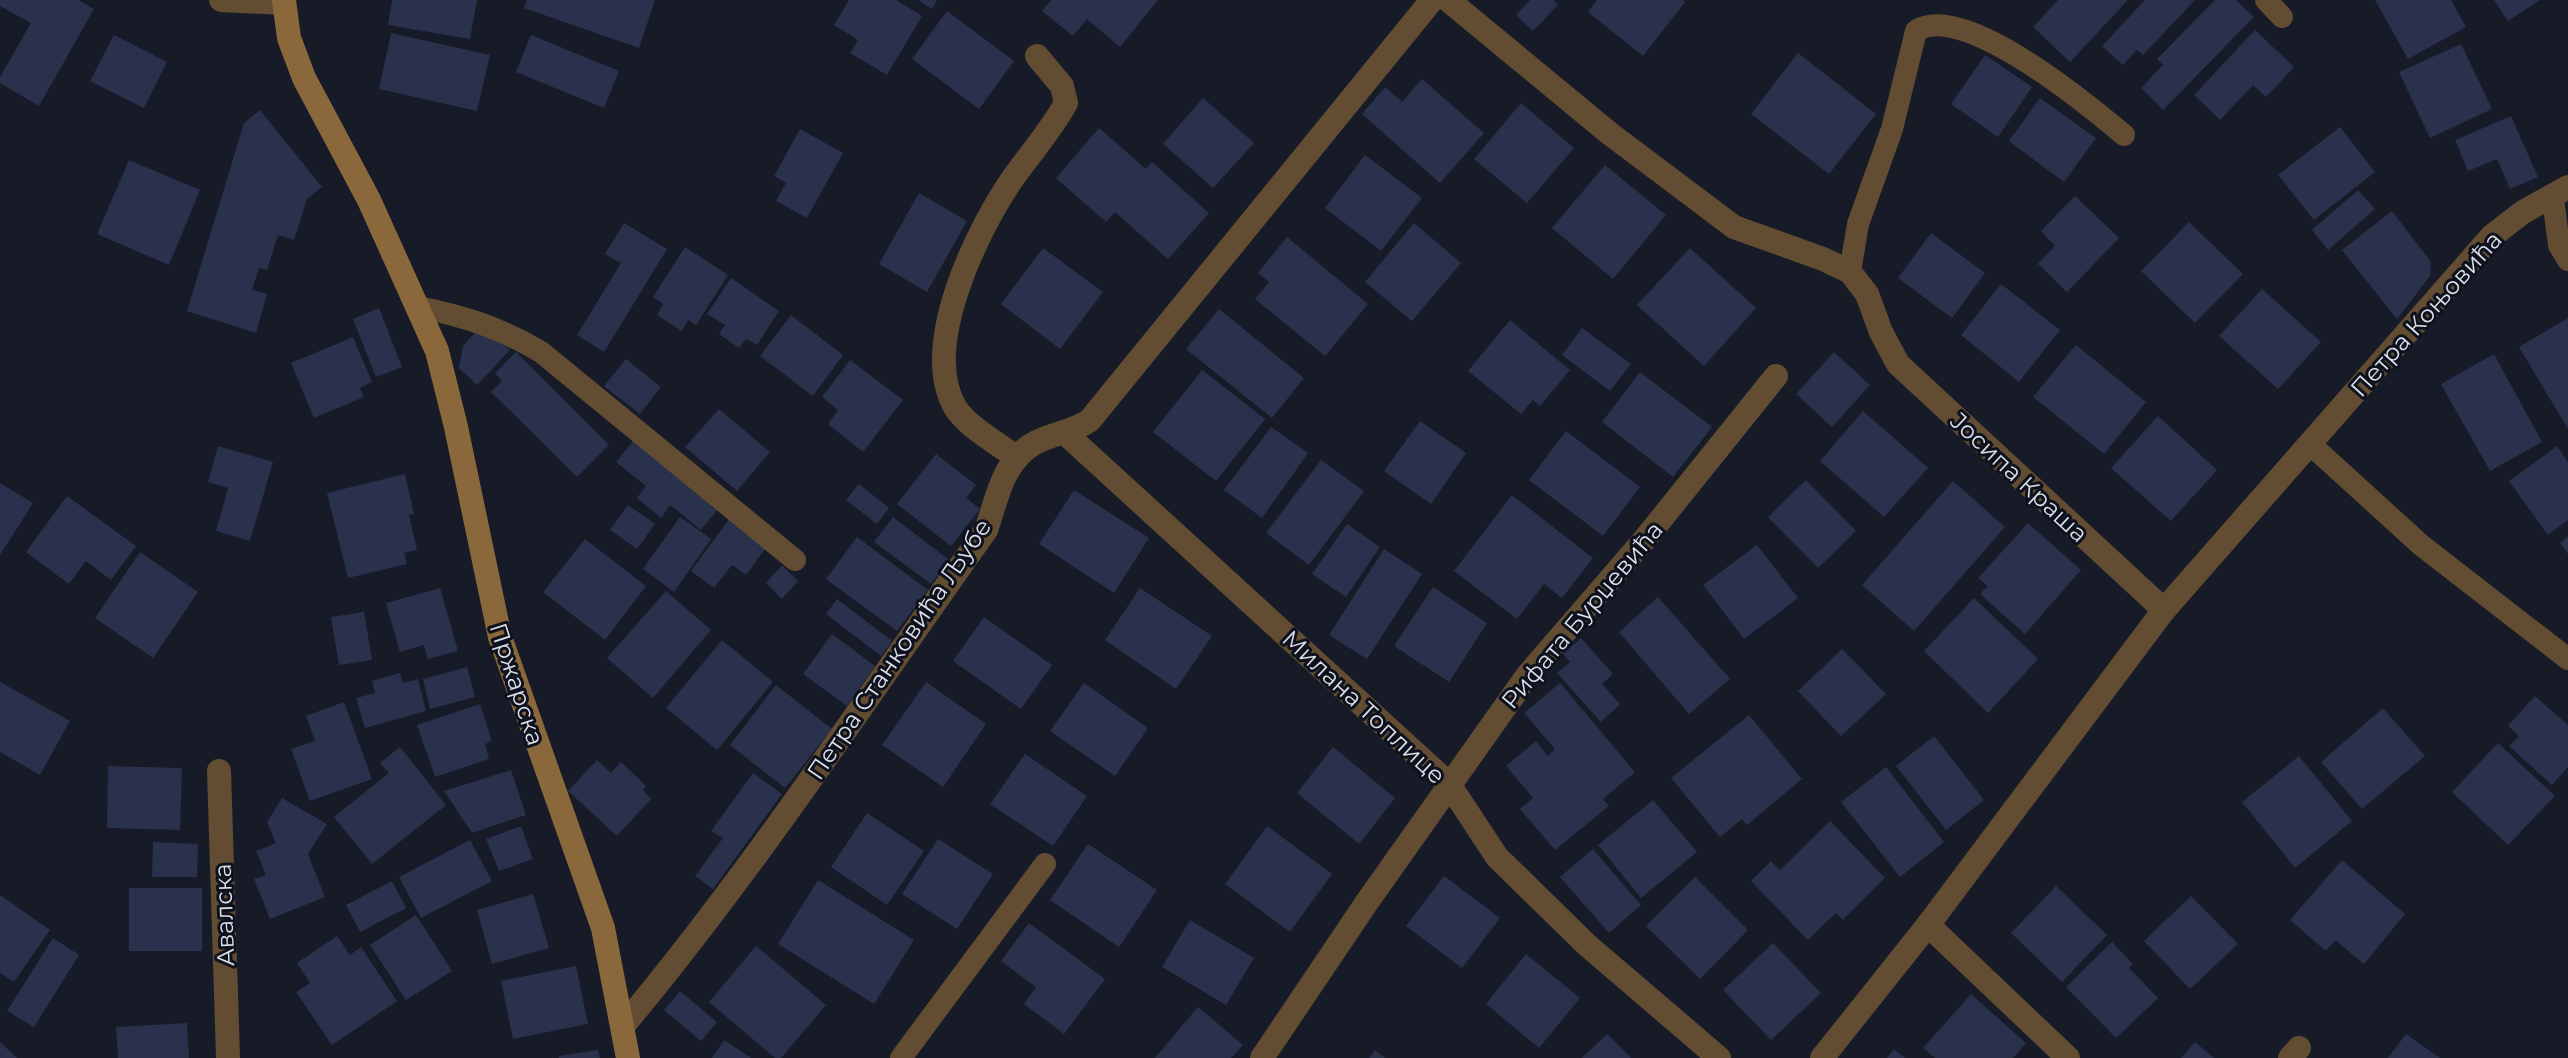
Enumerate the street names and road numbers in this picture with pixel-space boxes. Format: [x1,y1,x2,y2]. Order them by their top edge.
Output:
street label: Петра Коњовића [2344,225,2508,403]
street label: Јосипа Краша [1944,406,2094,548]
street label: Петра Станковића Љубе [801,513,997,785]
street label: Рифата Бурџевића [1495,515,1669,715]
street label: Пржарска [484,619,550,749]
street label: Милана Топлице [1276,624,1452,790]
street label: Авалска [208,863,240,967]

